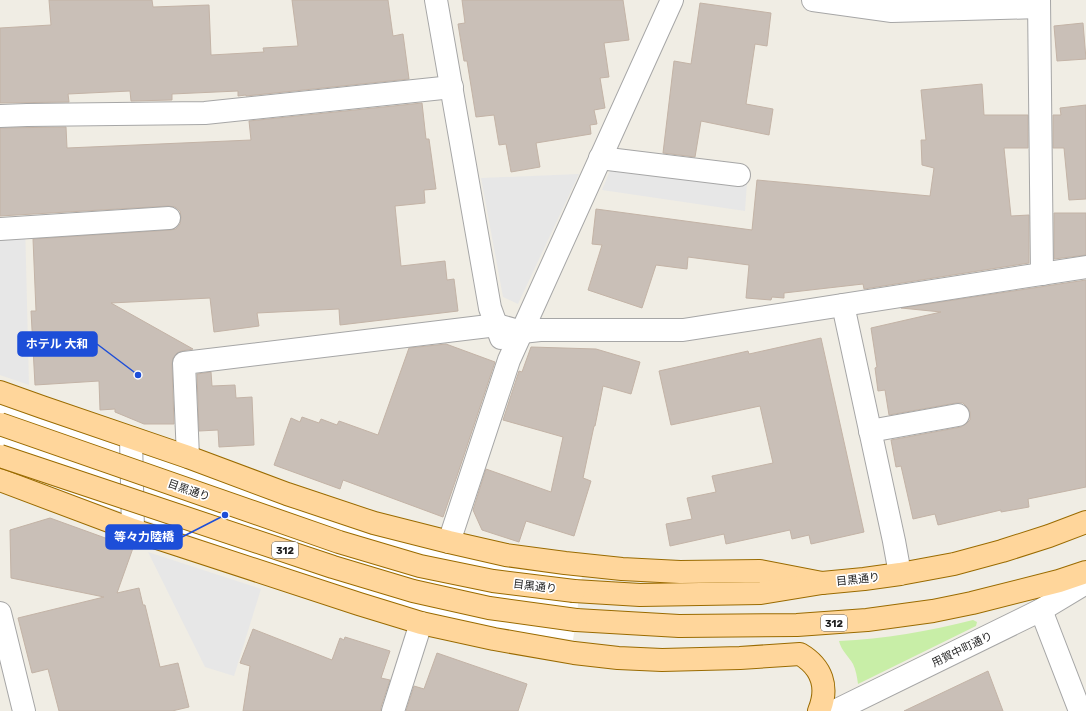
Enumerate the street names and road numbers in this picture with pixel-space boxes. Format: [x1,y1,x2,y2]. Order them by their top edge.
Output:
street label: 目黒通り [166,477,212,504]
road number: 312 [272,542,298,558]
street label: 目黒通り [835,571,881,588]
street label: 目黒通り [512,577,558,596]
road number: 312 [821,615,847,631]
street label: 用賀中町通り [930,629,995,670]

